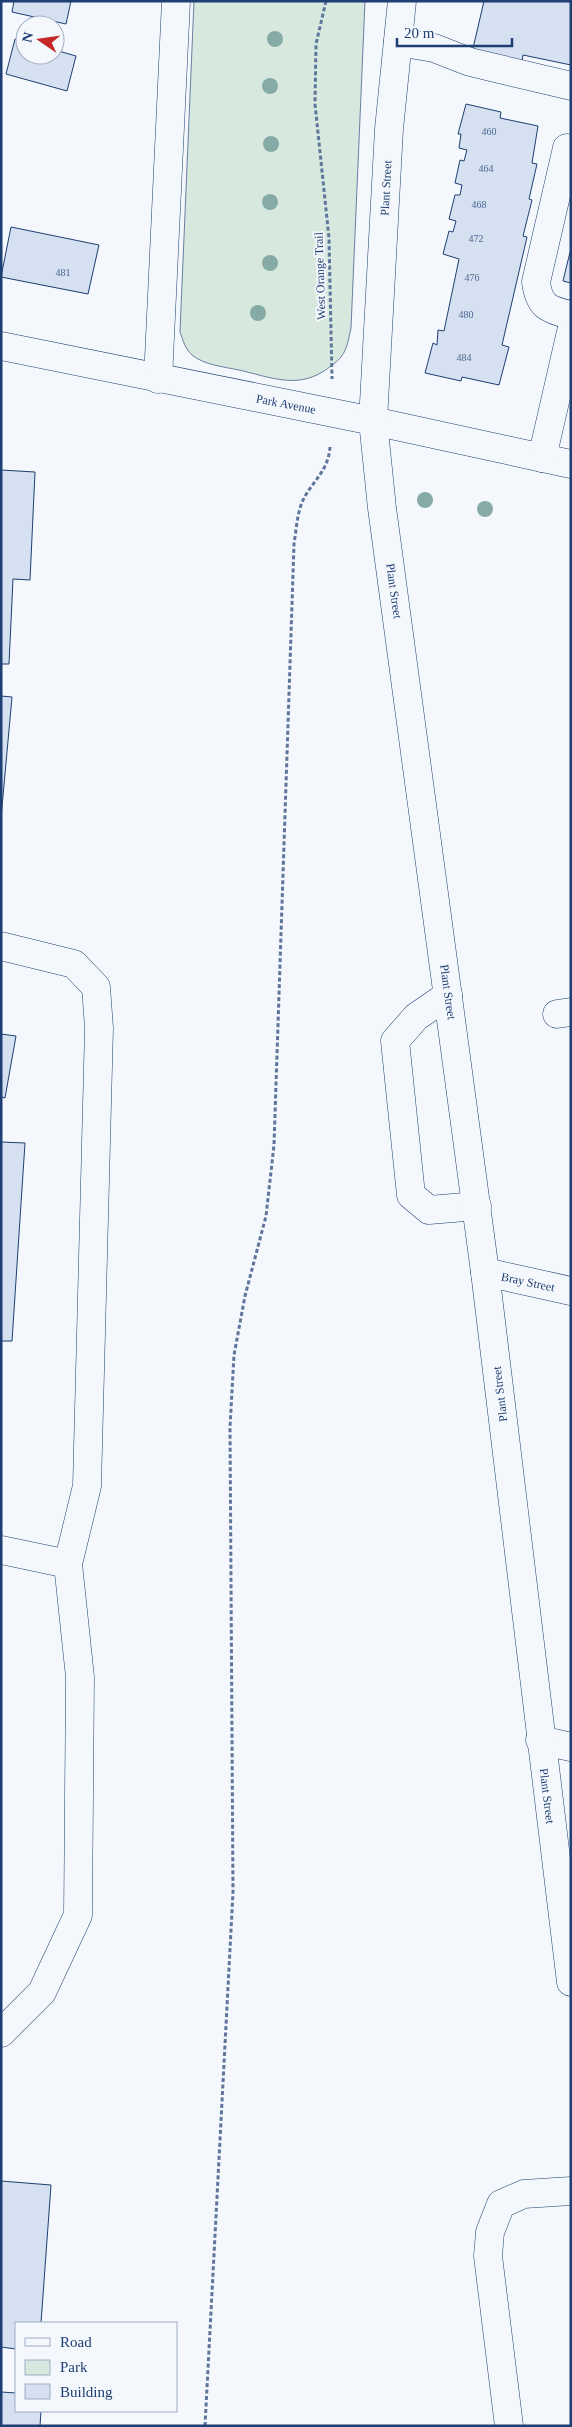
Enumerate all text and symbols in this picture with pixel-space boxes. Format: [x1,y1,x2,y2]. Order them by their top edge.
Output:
north arrow [15,15,65,65]
scale bar [397,15,512,47]
text: 20 m [404,25,435,41]
text: N [19,31,36,44]
house number: 460 [482,126,497,137]
street label: Plant Street [378,159,394,216]
house number: 464 [479,163,494,174]
house number: 468 [472,199,487,210]
street label: West Orange Trail [311,231,329,320]
house number: 472 [469,233,484,244]
house number: 481 [56,267,71,278]
house number: 476 [465,272,480,283]
house number: 480 [459,309,474,320]
house number: 484 [457,352,472,363]
street label: Park Avenue [255,391,317,417]
street label: Plant Street [383,562,405,620]
street label: Plant Street [437,963,459,1021]
street label: Bray Street [500,1270,557,1295]
street label: Plant Street [490,1365,510,1422]
street label: Plant Street [537,1768,557,1825]
legend [15,2322,178,2412]
text: Road [60,2334,92,2350]
text: Park [60,2359,88,2375]
text: Building [60,2384,113,2400]

